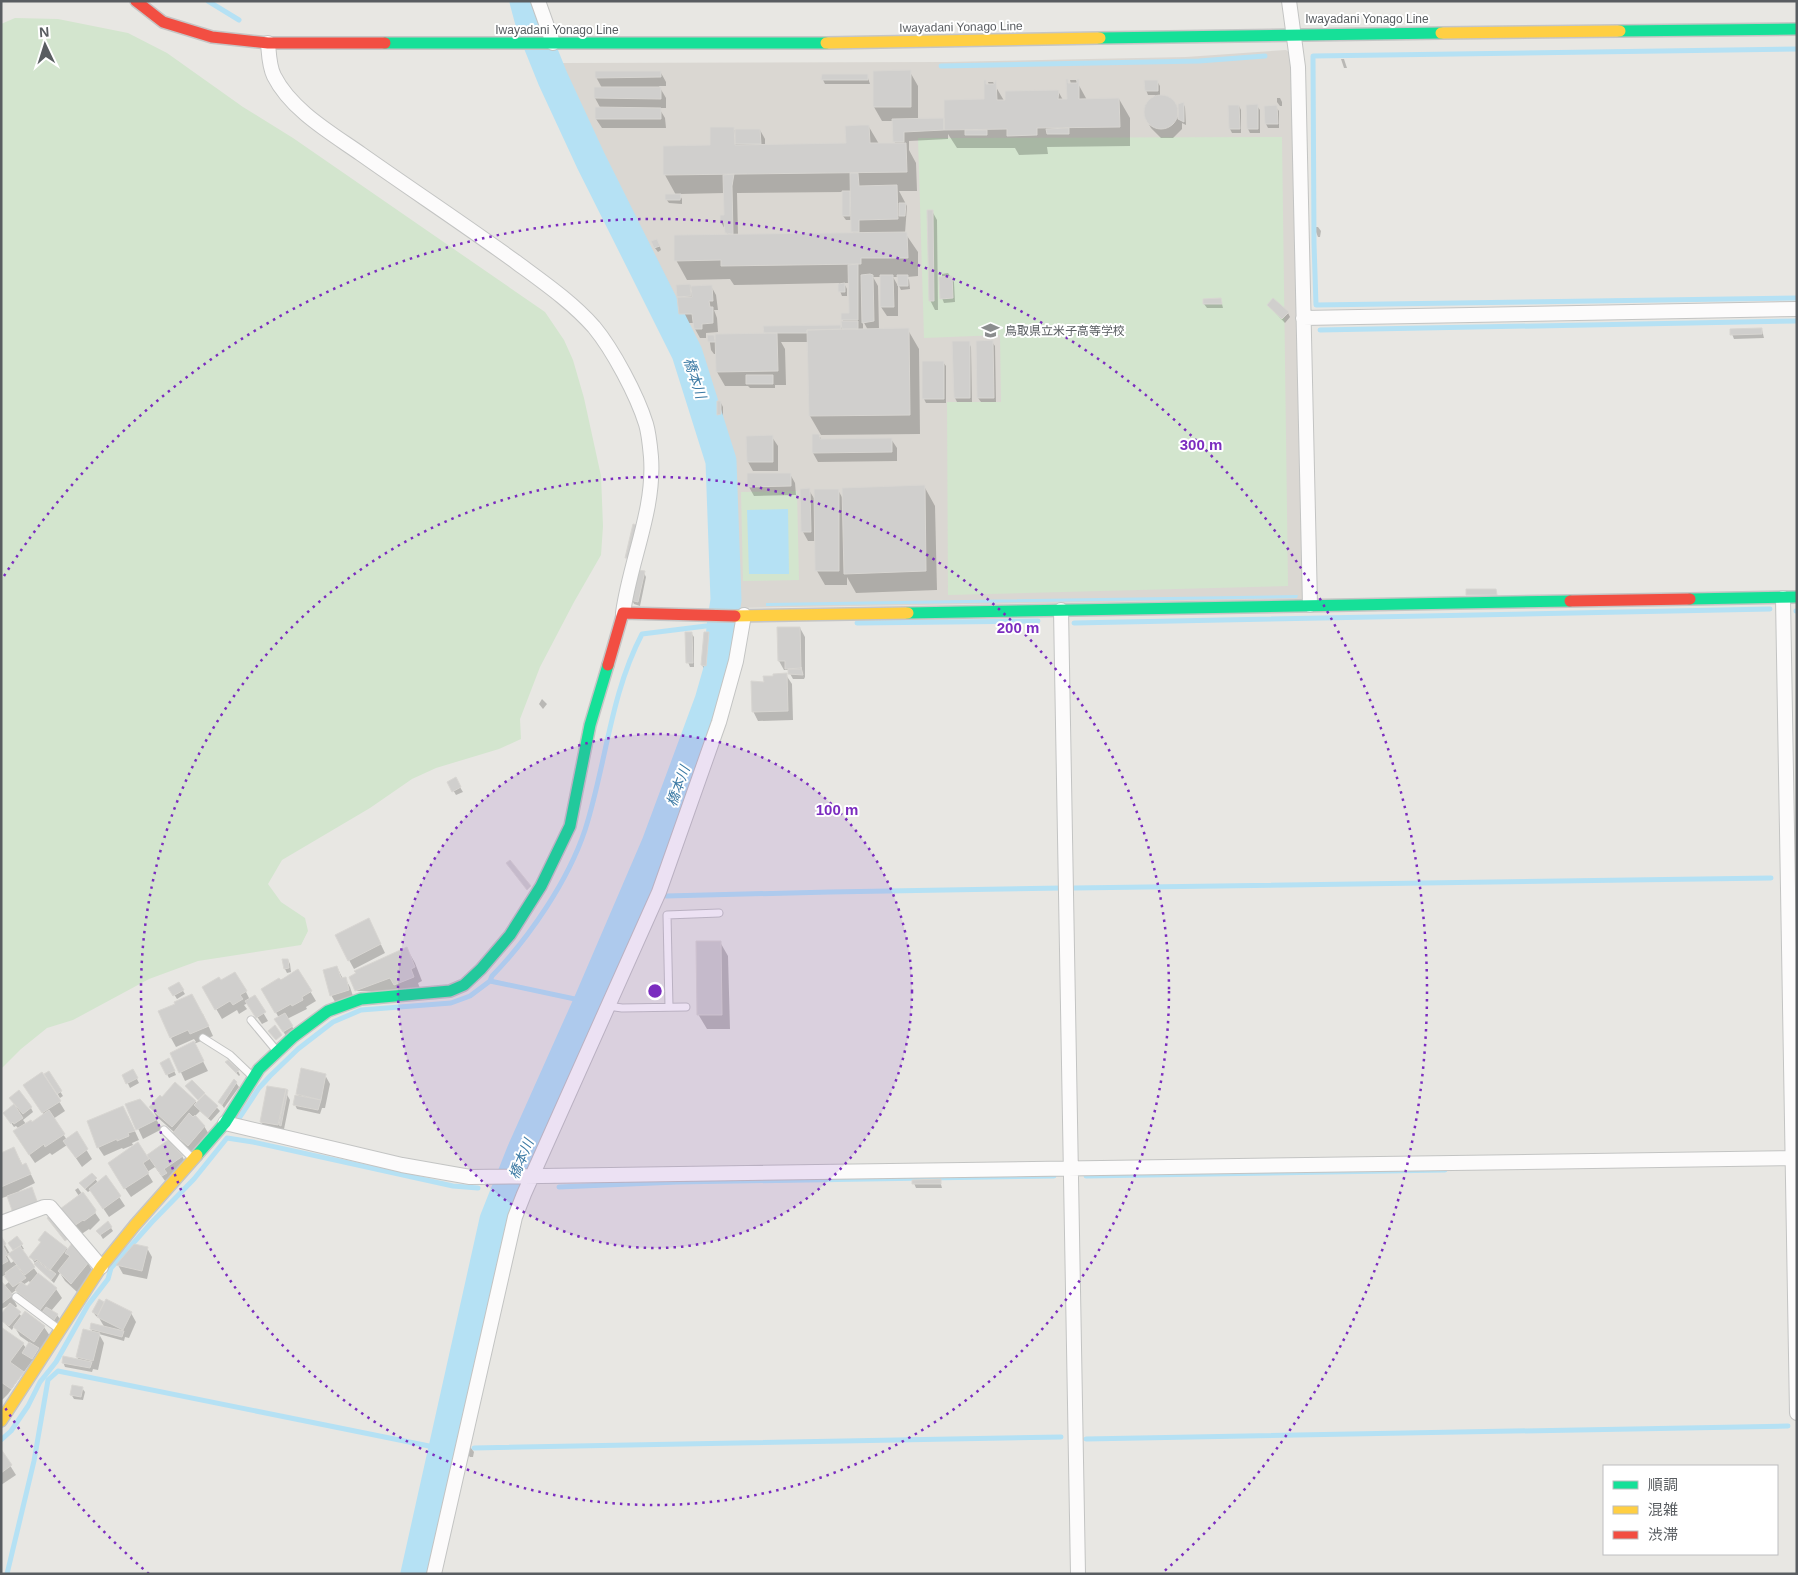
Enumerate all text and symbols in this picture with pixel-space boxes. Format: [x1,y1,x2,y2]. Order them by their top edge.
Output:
street label: Iwayadani Yonago Line [1305,12,1429,26]
street label: Iwayadani Yonago Line [899,19,1023,35]
north arrow [20,20,70,70]
street label: Iwayadani Yonago Line [495,23,619,37]
text: N [38,24,50,40]
school or university icon: 鳥取県立米子高等学校 [981,321,1001,341]
place label: 鳥取県立米子高等学校 [1005,324,1125,338]
water label: 橋本川 [681,356,710,402]
text: 300 m [1180,436,1222,453]
text: 200 m [997,619,1039,636]
water label: 橋本川 [663,762,693,808]
text: 100 m [816,801,858,818]
centre of rings [646,982,664,1000]
water label: 橋本川 [505,1135,537,1181]
legend [1603,1465,1778,1555]
text: 順調 [1648,1476,1678,1493]
text: 混雑 [1648,1501,1678,1518]
text: 渋滞 [1648,1526,1678,1543]

